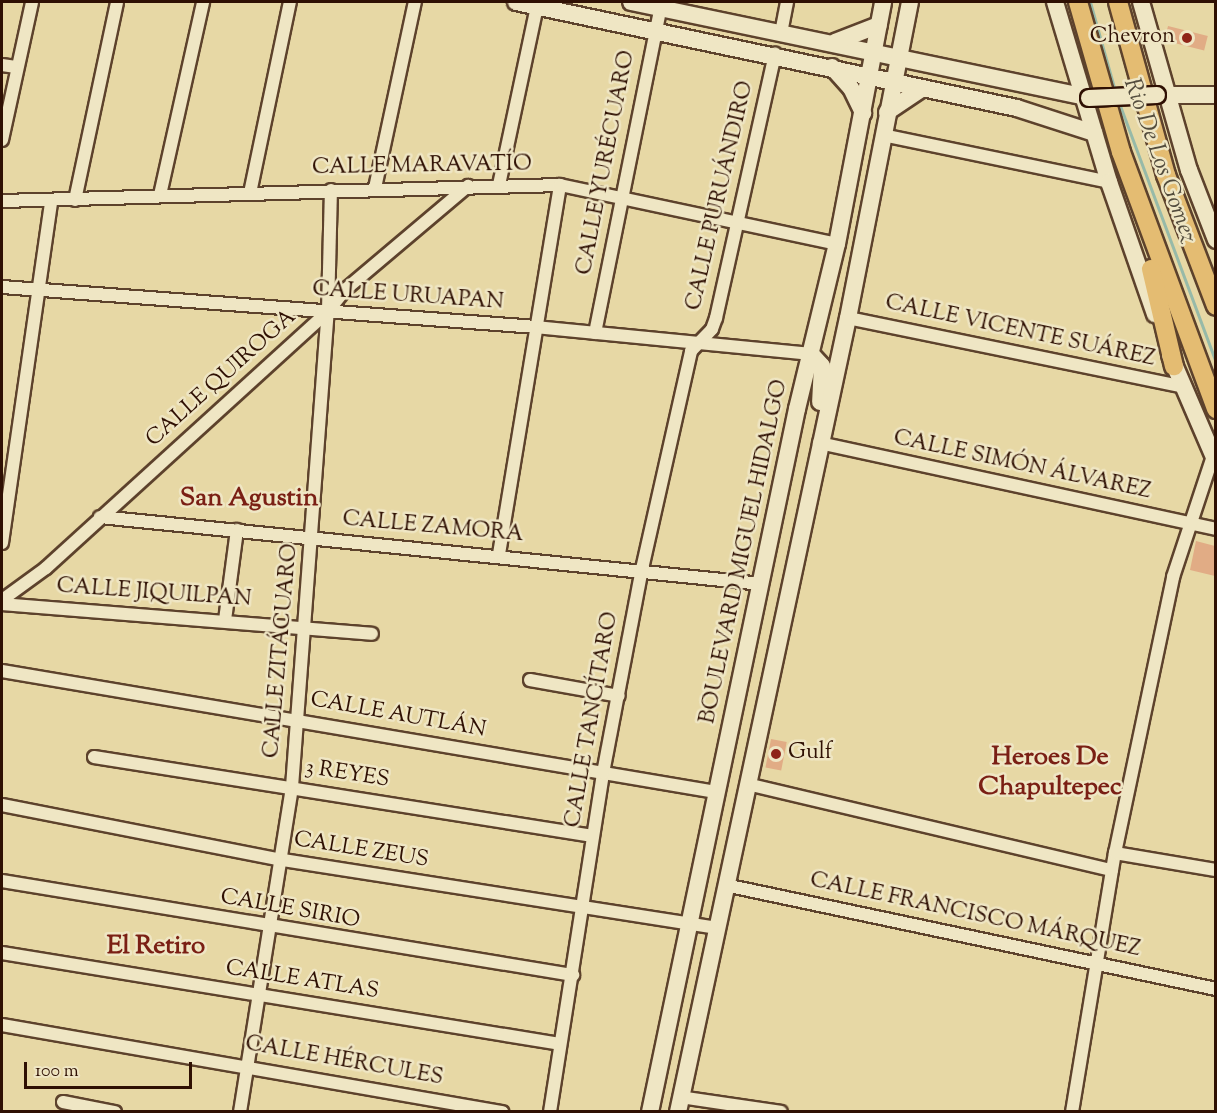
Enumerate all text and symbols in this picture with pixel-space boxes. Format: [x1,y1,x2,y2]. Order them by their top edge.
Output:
place label: Chevron [1090,25,1175,51]
marker: Chevron [1180,31,1194,45]
street label: CALLE YURÉCUARO [572,49,642,277]
water label: Rio De Los Gomez [1116,75,1202,247]
street label: CALLE PURUÁNDIRO [682,79,760,313]
street label: CALLE MARAVATÍO [312,152,532,182]
street label: CALLE URUAPAN [311,277,505,317]
street label: CALLE VICENTE SUÁREZ [883,290,1157,374]
street label: CALLE QUIROGA [142,305,302,453]
street label: BOULEVARD MIGUEL HIDALGO [696,378,794,726]
street label: CALLE SIMÓN ÁLVAREZ [891,426,1153,506]
district label: San Agustin [180,483,318,515]
street label: CALLE ZAMORA [341,507,525,549]
street label: CALLE ZITÁCUARO [259,543,305,759]
street label: CALLE JIQUILPAN [56,574,252,614]
street label: CALLE TANCÍTARO [561,610,625,830]
street label: CALLE AUTLÁN [308,688,488,744]
place label: Gulf [788,741,832,767]
district label: Heroes De Chapultepec [978,742,1122,804]
marker: Gulf [769,747,783,761]
street label: 3 REYES [303,755,391,795]
street label: CALLE ZEUS [292,827,430,875]
street label: CALLE FRANCISCO MÁRQUEZ [807,868,1143,964]
street label: CALLE SIRIO [218,885,362,935]
district label: El Retiro [107,931,205,963]
street label: CALLE ATLAS [224,956,380,1006]
street label: CALLE HÉRCULES [243,1032,445,1092]
scale bar [27,1050,195,1088]
text: 100 m [35,1059,79,1085]

